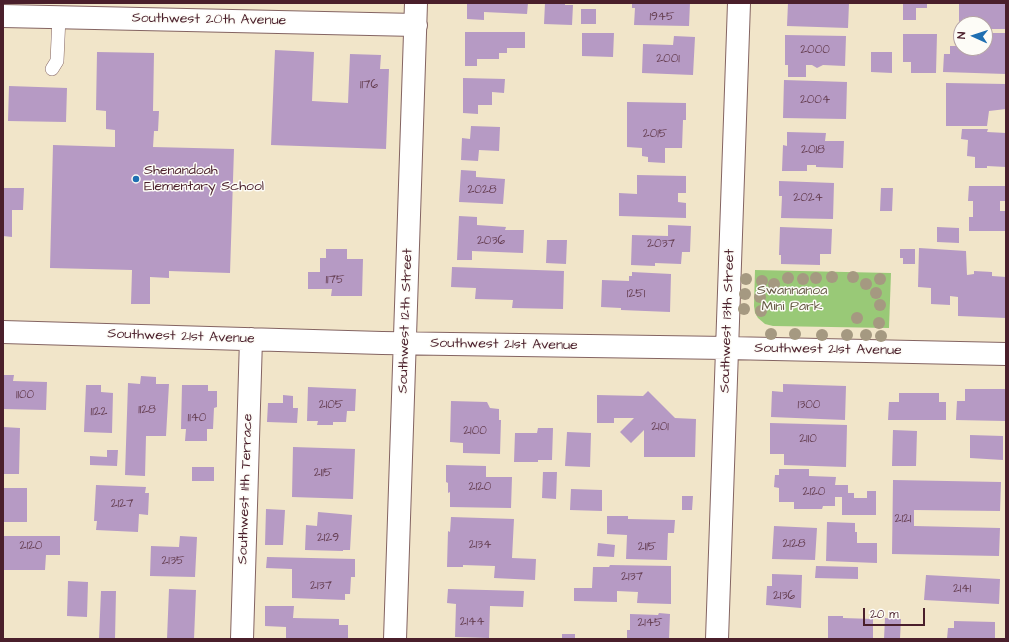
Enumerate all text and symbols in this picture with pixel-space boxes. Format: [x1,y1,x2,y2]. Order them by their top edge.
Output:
street label: Southwest 20th Avenue [132,10,286,30]
house number: 1945 [649,10,675,24]
north arrow [953,16,993,56]
text: N [954,32,969,39]
house number: 2000 [800,43,830,57]
house number: 2001 [656,52,680,66]
house number: 1176 [360,78,378,92]
house number: 2004 [800,93,830,107]
house number: 2015 [643,127,667,141]
house number: 2018 [801,143,825,157]
place label: Shenandoah Elementary School [144,163,264,196]
marker: Shenandoah Elementary School [131,174,141,184]
house number: 2028 [467,183,497,197]
house number: 2024 [793,191,823,205]
house number: 2036 [477,234,505,248]
house number: 2037 [647,237,675,251]
street label: Southwest 12th Street [395,248,417,394]
street label: Southwest 13th Street [717,249,739,393]
house number: 1175 [326,273,344,287]
park label: Swannanoa Mini Park [757,283,827,316]
house number: 1251 [627,287,645,301]
street label: Southwest 21st Avenue [107,326,255,348]
street label: Southwest 21st Avenue [430,335,578,355]
street label: Southwest 21st Avenue [754,340,902,360]
house number: 1100 [16,388,34,402]
house number: 2105 [319,398,343,412]
house number: 1300 [798,398,820,412]
house number: 1128 [138,403,156,417]
house number: 1122 [91,405,107,419]
house number: 1140 [188,411,206,425]
street label: Southwest 11th Terrace [235,413,257,565]
house number: 2101 [651,420,669,434]
house number: 2100 [463,424,487,438]
house number: 2110 [799,432,817,446]
house number: 2115 [314,466,332,480]
house number: 2120 [469,480,491,494]
house number: 2120 [803,485,825,499]
house number: 2127 [111,497,133,511]
house number: 2121 [895,512,911,526]
house number: 2129 [317,531,339,545]
house number: 2128 [782,537,806,551]
house number: 2134 [469,538,491,552]
house number: 2120 [20,539,42,553]
house number: 2115 [638,540,656,554]
house number: 2135 [161,554,185,568]
house number: 2137 [621,570,643,584]
house number: 2137 [310,579,332,593]
house number: 2141 [953,582,971,596]
house number: 2136 [773,589,795,603]
scale bar [865,600,927,626]
text: 20 m [870,606,899,623]
house number: 2144 [460,615,484,629]
house number: 2145 [637,616,663,630]

